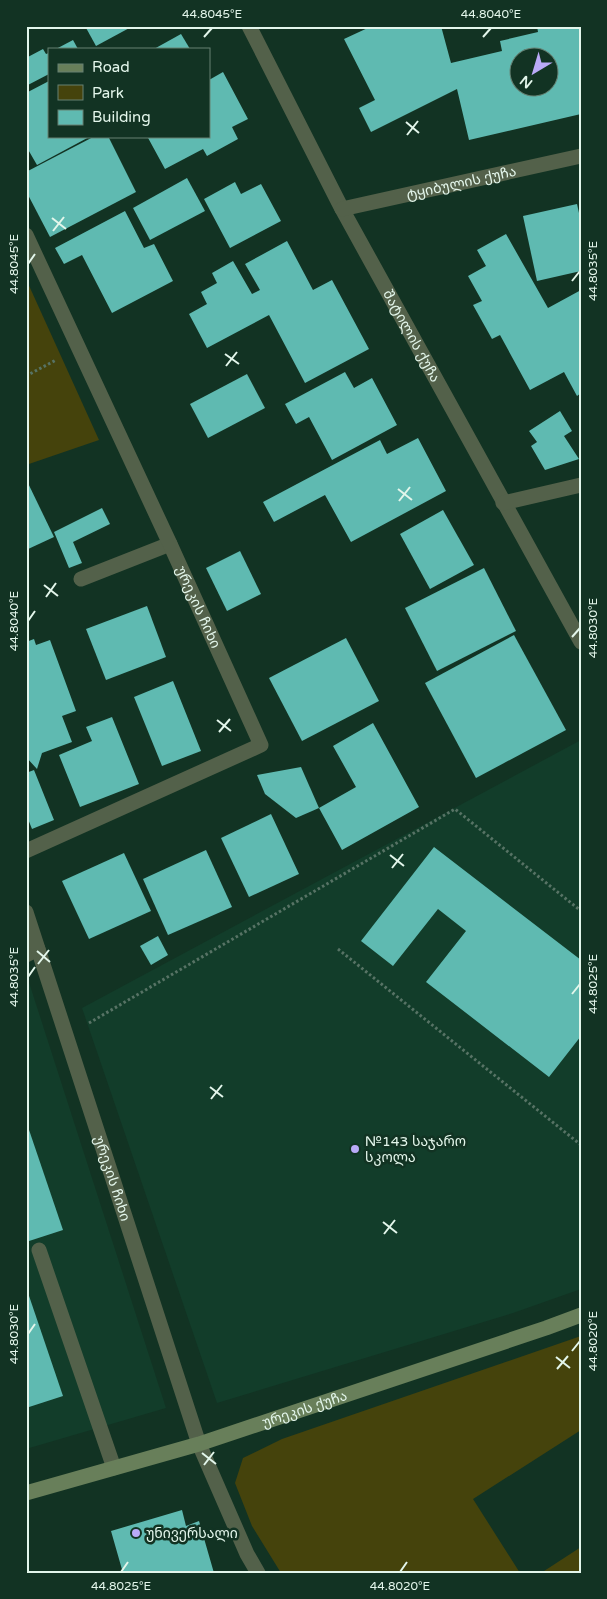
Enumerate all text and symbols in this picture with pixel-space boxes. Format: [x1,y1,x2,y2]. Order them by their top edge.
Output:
text: 44.8045°E [182,7,242,21]
text: 44.8040°E [461,7,522,21]
legend [48,48,210,138]
north arrow [510,48,560,98]
text: Road [92,58,130,76]
text: N [517,72,536,92]
text: Park [92,84,124,102]
text: Building [92,108,151,126]
street label: ტყიბულის ქუჩა [405,163,518,204]
text: 44.8045°E [7,234,21,294]
text: 44.8035°E [586,241,600,301]
street label: შატილის ქუჩა [379,287,444,385]
street label: ურეკის ჩიხი [172,563,224,651]
text: 44.8040°E [7,590,21,651]
text: 44.8030°E [586,597,600,658]
text: 44.8035°E [7,947,21,1007]
text: 44.8025°E [586,954,600,1014]
place label: №143 საჯარო სკოლა [365,1133,466,1166]
street label: ურეკის ჩიხი [90,1134,134,1223]
marker: №143 საჯარო სკოლა [349,1143,361,1155]
text: 44.8030°E [7,1303,21,1364]
text: 44.8020°E [586,1310,600,1371]
street label: ურეკის ქუჩა [260,1387,349,1431]
place label: უნივერსალი [146,1525,238,1542]
marker: უნივერსალი [130,1527,142,1539]
text: 44.8025°E [91,1579,151,1593]
text: 44.8020°E [370,1579,431,1593]

